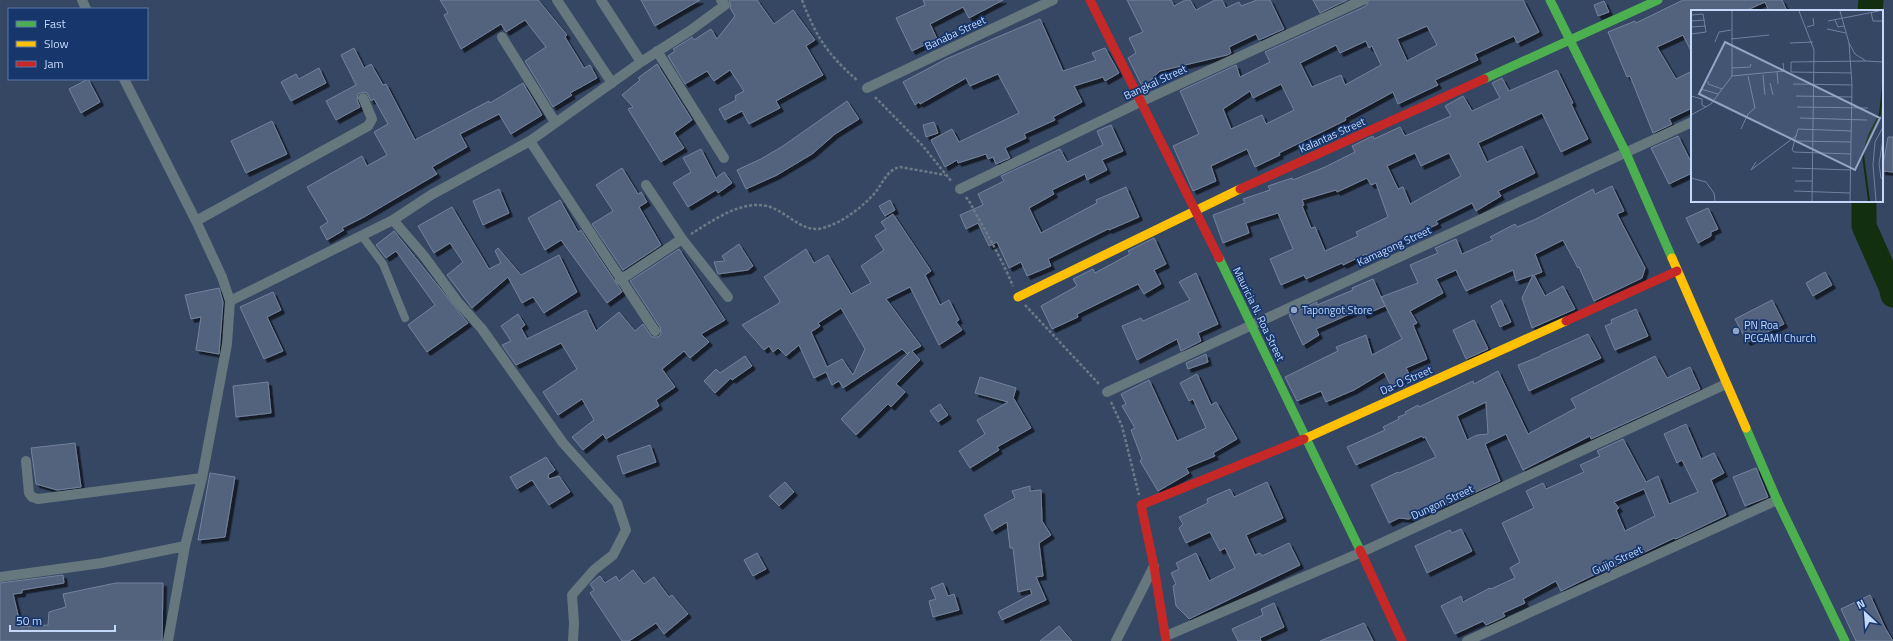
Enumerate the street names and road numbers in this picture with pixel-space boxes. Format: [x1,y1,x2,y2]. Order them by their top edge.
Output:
street label: Banaba Street [922,12,988,54]
street label: Bangkal Street [1121,60,1189,104]
street label: Kalantas Street [1296,113,1368,157]
street label: Kamagong Street [1354,222,1434,270]
street label: Mauricia N. Roa Street [1229,264,1289,364]
street label: Da-O Street [1377,361,1435,399]
street label: Dungon Street [1408,481,1476,523]
street label: Guijo Street [1589,541,1645,579]

